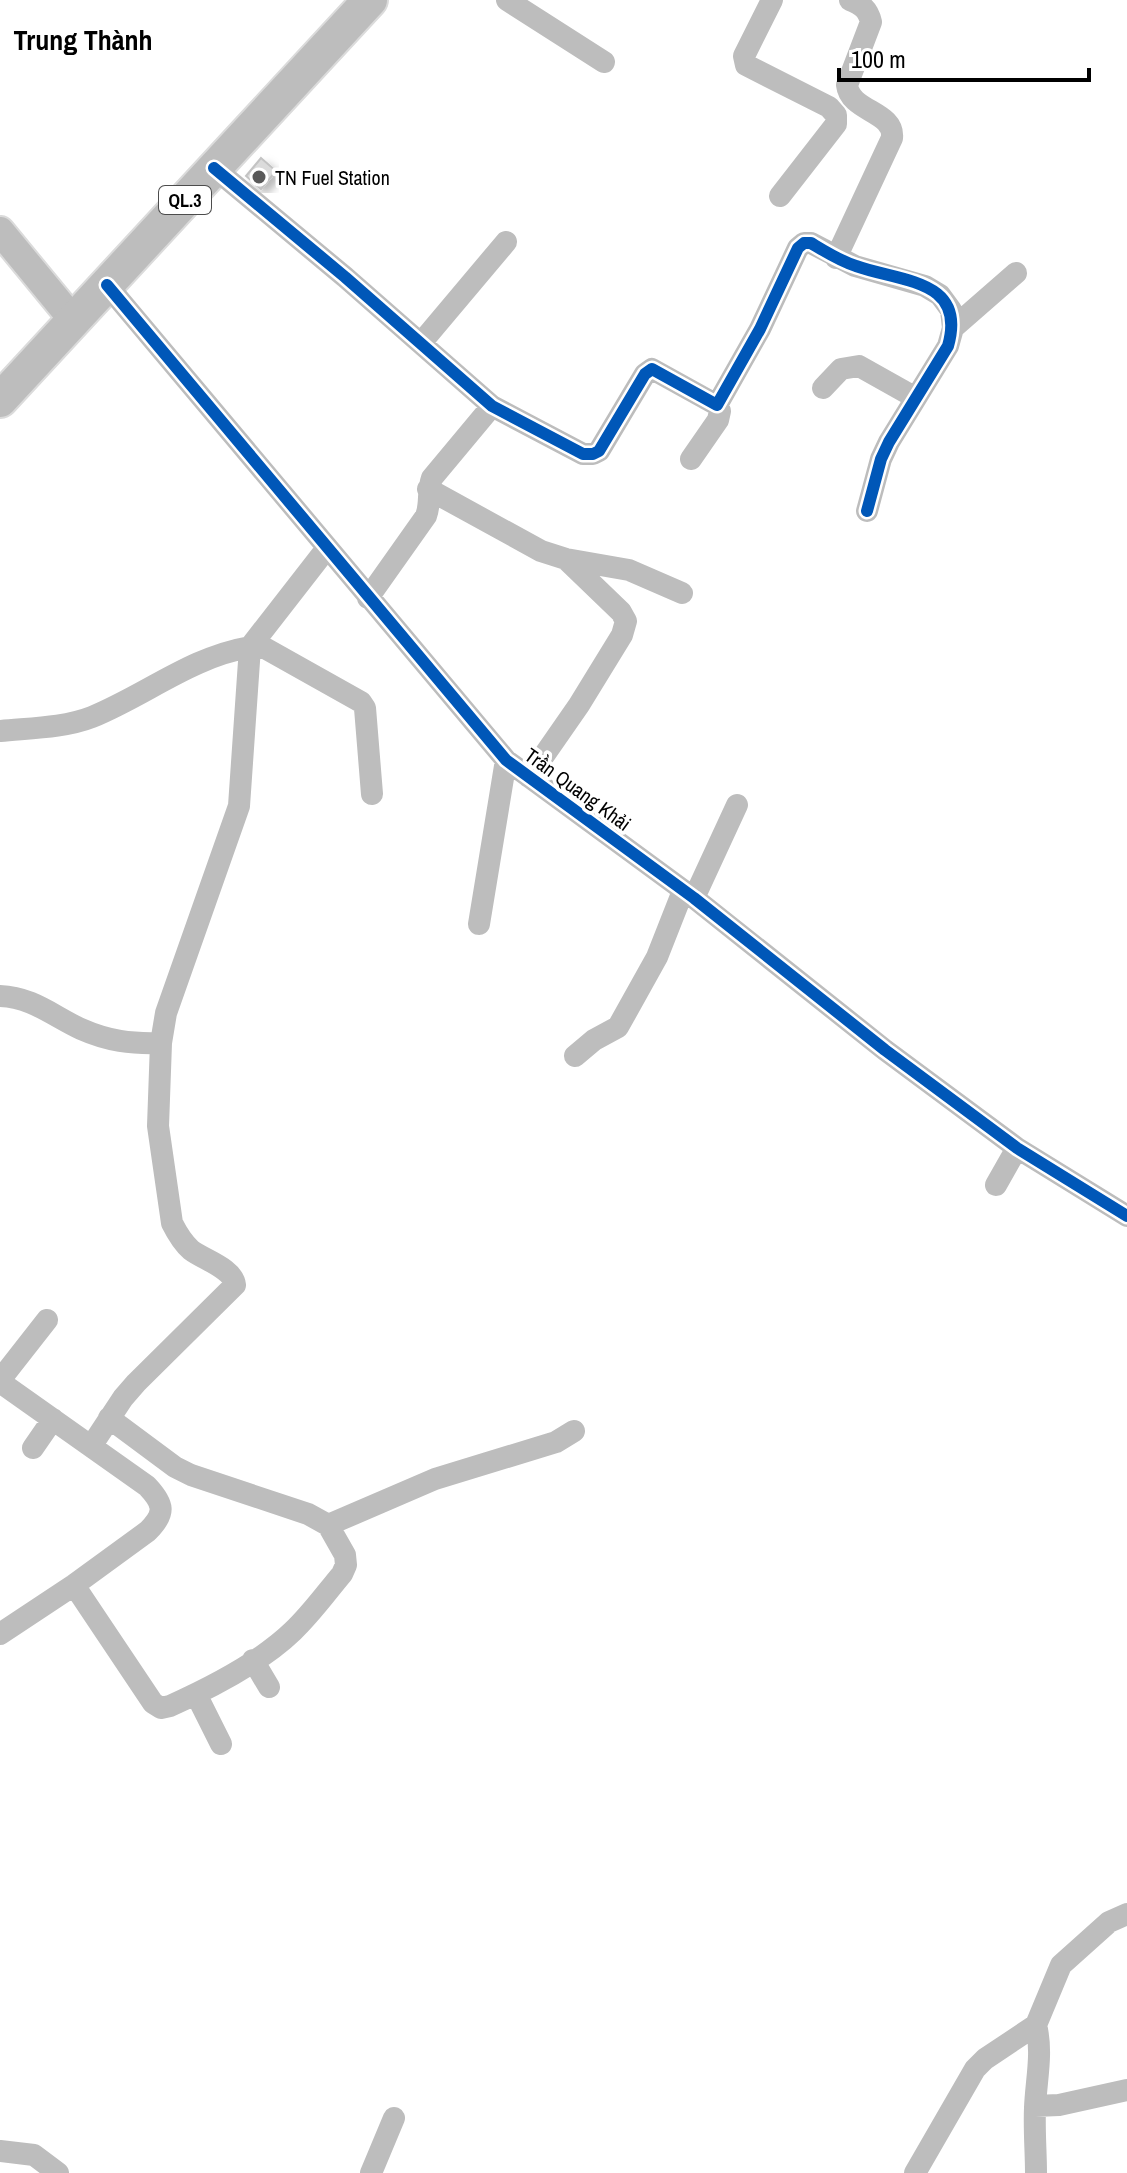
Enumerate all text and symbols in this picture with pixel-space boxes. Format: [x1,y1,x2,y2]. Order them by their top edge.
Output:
district label: Trung Thành [13,21,153,59]
scale bar [839,32,1089,82]
text: 100 m [851,43,906,75]
place label: TN Fuel Station [275,164,390,191]
marker: TN Fuel Station [250,168,268,186]
road number: QL.3 [159,186,211,214]
street label: Trần Quang Khải [519,741,637,837]

